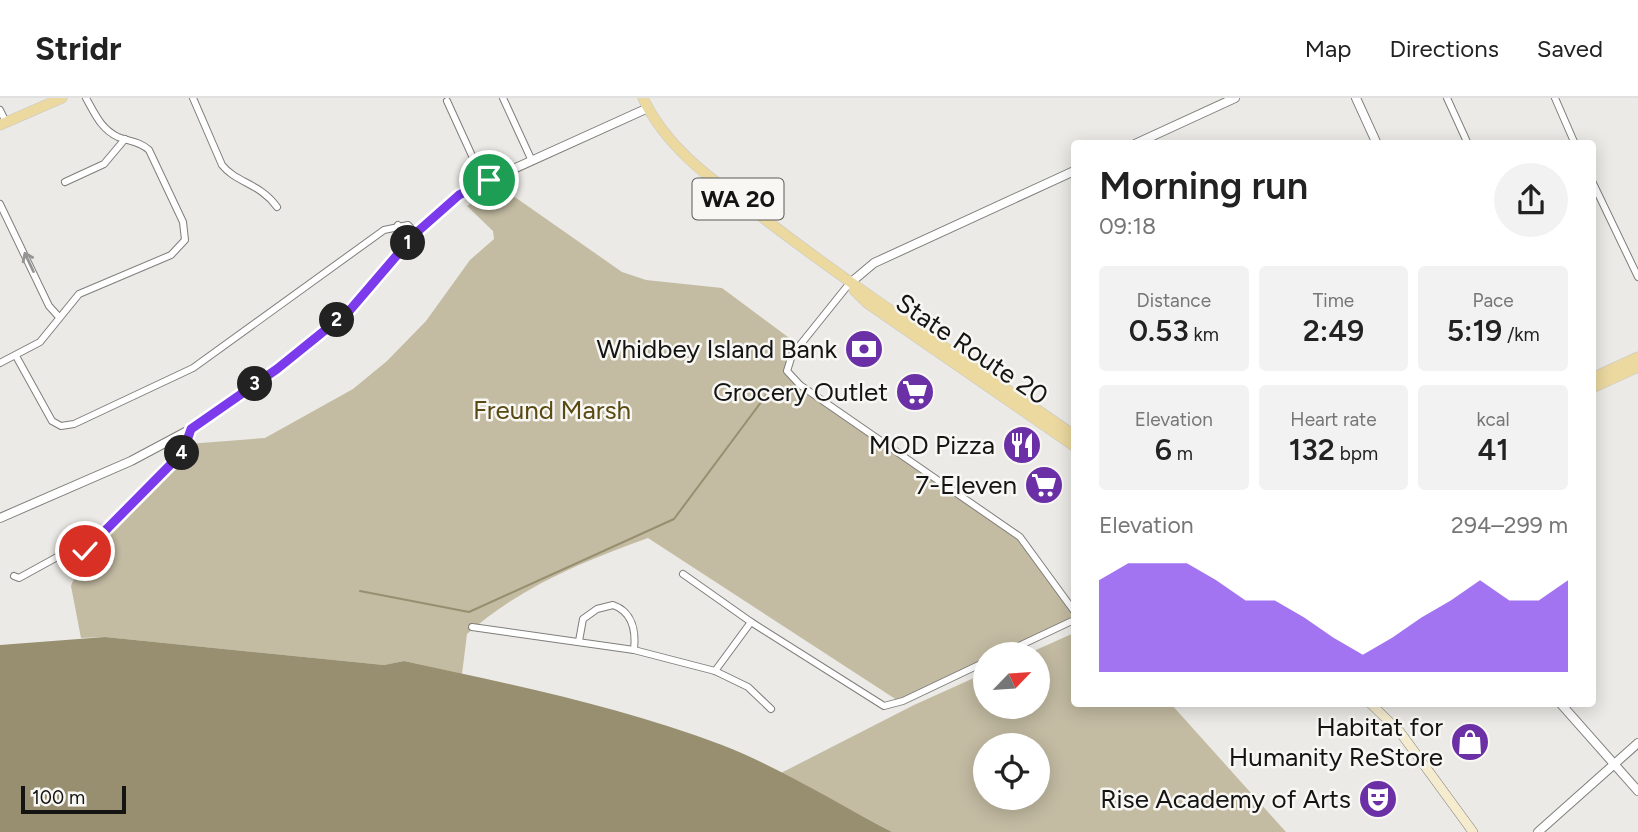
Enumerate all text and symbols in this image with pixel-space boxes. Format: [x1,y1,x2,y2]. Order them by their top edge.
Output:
text: Stridr [35,29,122,68]
text: Map [1305,34,1351,63]
text: Directions [1389,34,1499,63]
text: Saved [1537,34,1603,63]
pin [459,150,519,210]
icon: arrive [470,161,508,199]
text: Morning run [1099,163,1308,209]
button: share [1494,163,1568,237]
road number: WA 20 [692,178,784,220]
text: 09:18 [1099,212,1156,240]
pin: 1 [390,226,426,260]
text: 1 [403,231,412,254]
one-way arrow [22,251,35,273]
street label: State Route 20 [890,286,1054,412]
text: Distance [1137,289,1211,312]
text: Time [1313,289,1354,312]
text: Pace [1473,289,1514,312]
pin: 2 [320,302,354,338]
text: 2 [331,308,342,331]
text: 0.53 [1129,312,1189,349]
text: 2:49 [1303,312,1364,349]
text: 5:19 [1447,312,1502,349]
text: km [1189,323,1219,346]
text: /km [1502,323,1540,346]
bank icon: Whidbey Island Bank [843,328,885,370]
place label: Whidbey Island Bank [597,333,837,365]
pin: 3 [238,366,272,402]
supermarket icon: Grocery Outlet [894,371,936,413]
text: 3 [249,372,260,395]
place label: Grocery Outlet [713,376,888,408]
park label: Freund Marsh [473,394,631,426]
text: Elevation [1135,408,1213,431]
text: Heart rate [1290,408,1377,431]
text: kcal [1477,408,1510,431]
restaurant icon: MOD Pizza [1001,424,1043,466]
place label: MOD Pizza [869,429,995,461]
text: 6 [1155,431,1172,468]
text: 132 [1289,431,1335,468]
text: 41 [1477,431,1509,468]
pin: 4 [164,436,200,470]
text: 4 [175,441,188,464]
text: m [1172,442,1193,465]
text: bpm [1335,442,1378,465]
supermarket icon: 7-Eleven [1023,464,1065,506]
place label: 7-Eleven [915,469,1017,501]
text: Elevation [1099,511,1194,539]
text: 294–299 m [1451,511,1568,539]
pin [55,521,115,581]
icon: check [66,532,104,570]
north arrow [973,642,1050,719]
map controls [973,642,1050,810]
place label: Habitat for Humanity ReStore [1229,711,1443,773]
shop icon: Habitat for Humanity ReStore [1449,721,1491,763]
button: locate [973,733,1050,810]
theatre icon: Rise Academy of Arts [1357,778,1399,820]
scale bar [21,783,126,815]
place label: Rise Academy of Arts [1100,783,1351,815]
text: 100 m [32,786,85,809]

